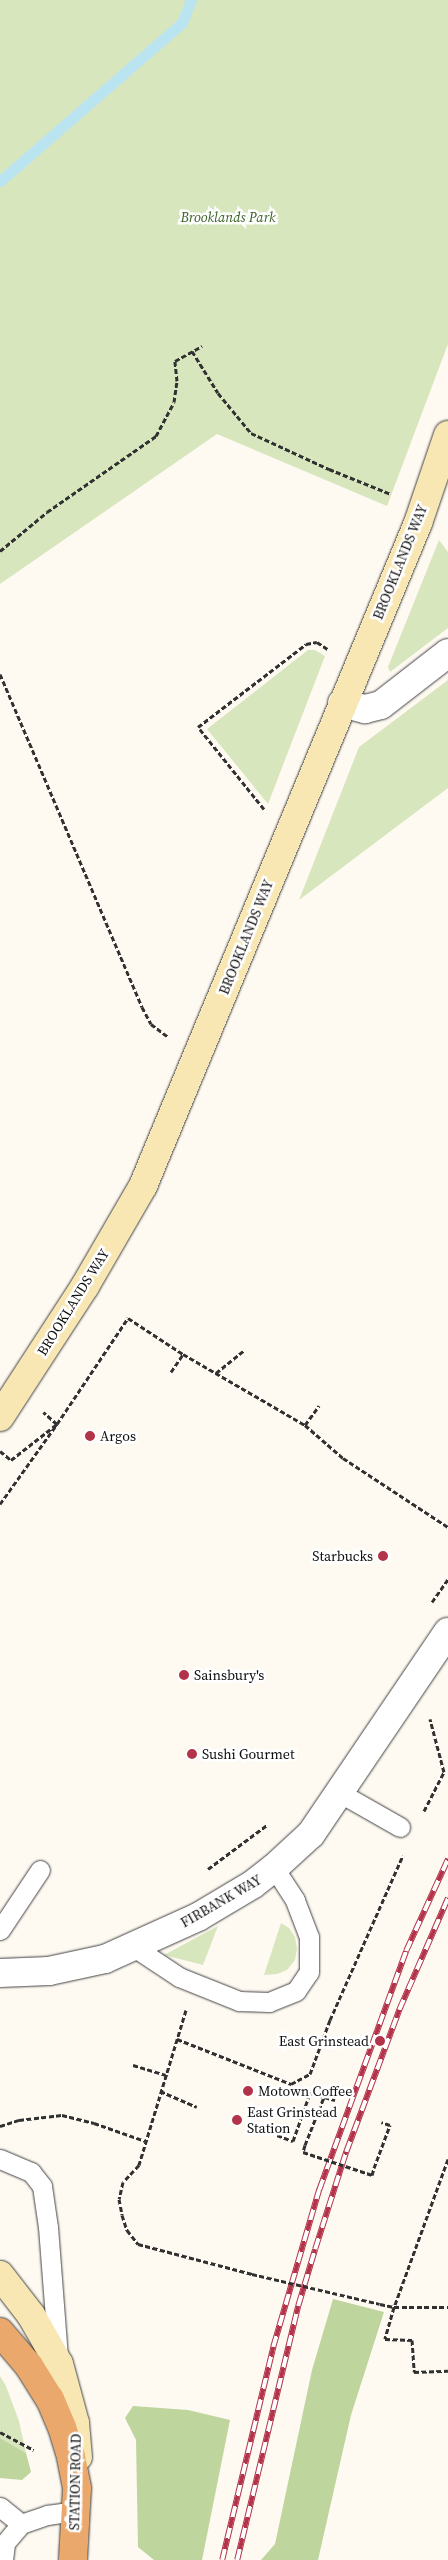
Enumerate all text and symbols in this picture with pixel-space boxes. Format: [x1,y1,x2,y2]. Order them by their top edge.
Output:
park label: Brooklands Park [180,209,276,225]
street label: BROOKLANDS WAY [369,502,431,622]
street label: BROOKLANDS WAY [215,877,277,997]
street label: BROOKLANDS WAY [33,1245,113,1359]
place label: Argos [100,1428,136,1444]
marker: Argos [84,1430,96,1442]
place label: Starbucks [312,1548,373,1564]
marker: Starbucks [377,1550,389,1562]
place label: Sainsbury's [194,1667,264,1683]
marker: Sainsbury's [178,1669,190,1681]
place label: Sushi Gourmet [202,1746,294,1762]
marker: Sushi Gourmet [186,1748,198,1760]
street label: FIRBANK WAY [177,1871,265,1931]
place label: East Grinstead [279,2033,369,2049]
marker: East Grinstead [373,2034,387,2048]
place label: Motown Coffee [258,2083,352,2099]
marker: Motown Coffee [242,2085,254,2097]
place label: East Grinstead Station [247,2104,337,2136]
marker: East Grinstead Station [231,2114,243,2126]
street label: STATION ROAD [66,2434,84,2530]

